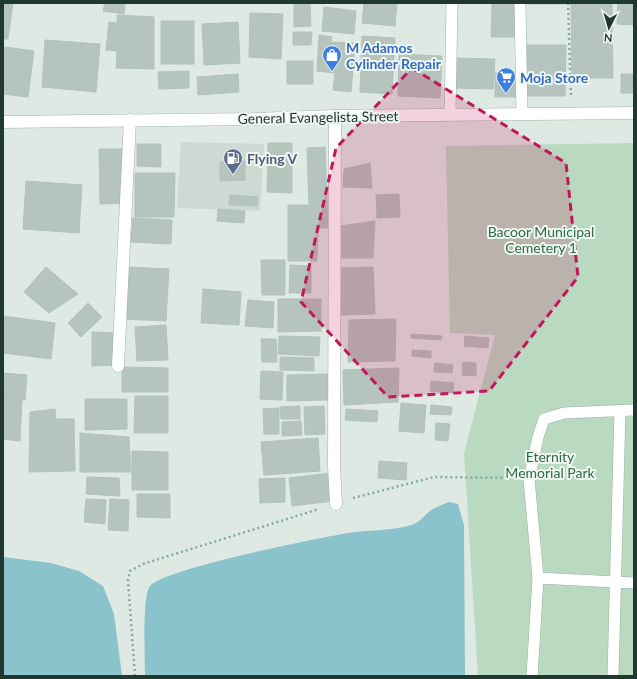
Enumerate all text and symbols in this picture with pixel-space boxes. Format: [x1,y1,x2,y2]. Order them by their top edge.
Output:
north arrow [589,8,629,48]
text: N [603,32,613,45]
place label: M Adamos Cylinder Repair [346,39,442,72]
shop icon: M Adamos Cylinder Repair [321,44,343,72]
supermarket icon: Moja Store [495,66,517,94]
place label: Moja Store [520,69,589,86]
street label: General Evangelista Street [237,107,399,127]
fuel station icon: Flying V [222,147,244,175]
place label: Flying V [247,150,297,167]
park label: Bacoor Municipal Cemetery 1 [488,223,594,256]
park label: Eternity Memorial Park [505,448,596,481]

